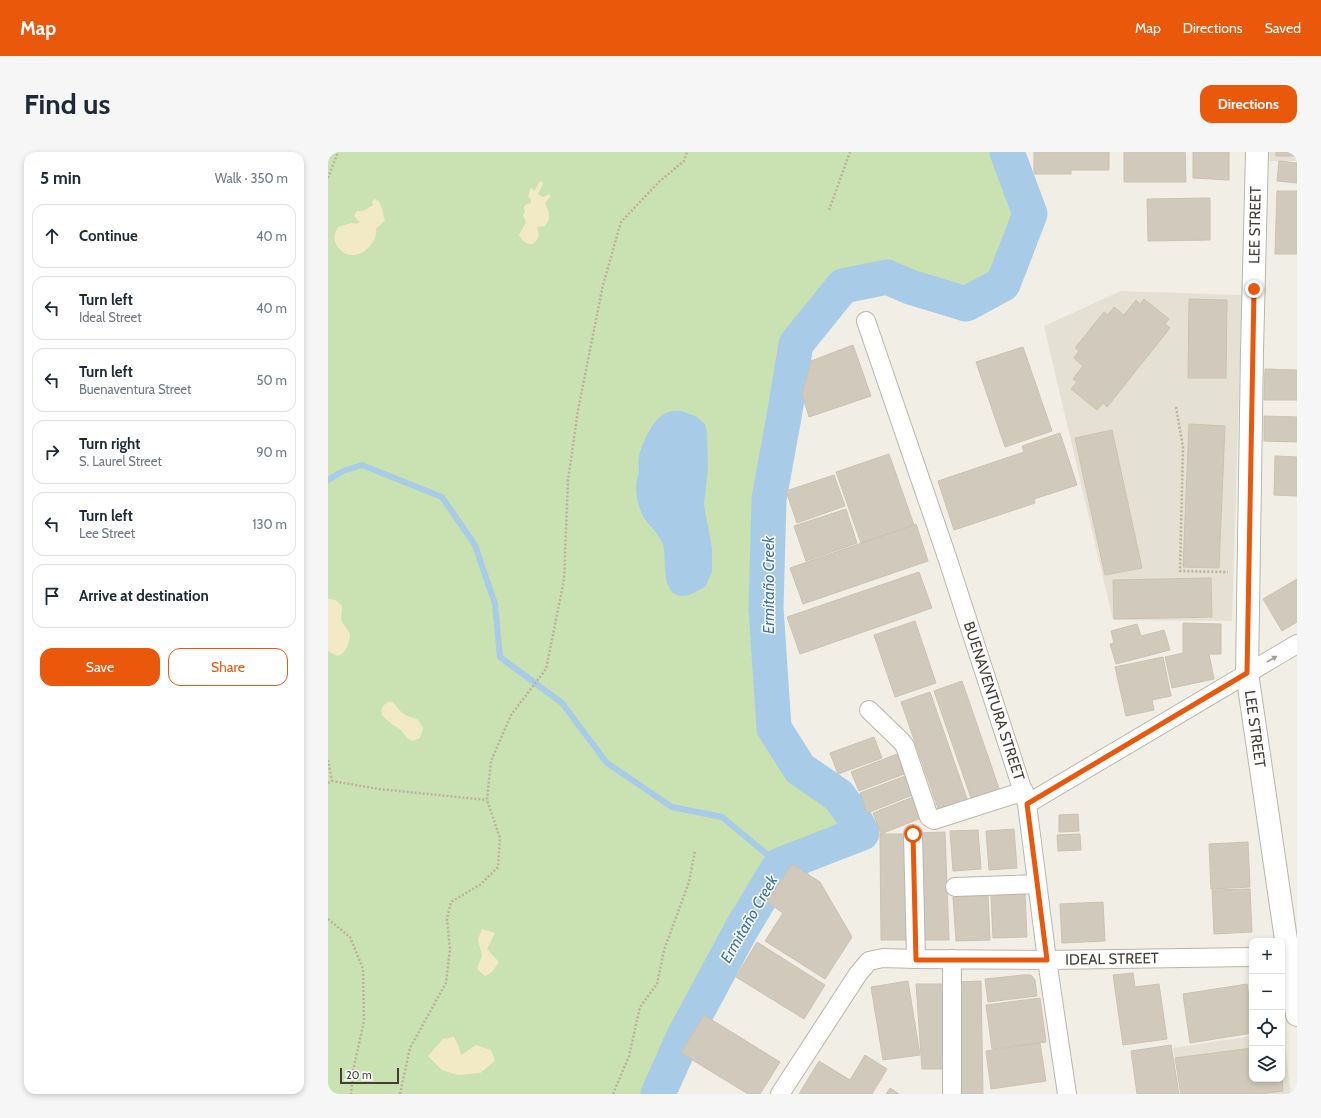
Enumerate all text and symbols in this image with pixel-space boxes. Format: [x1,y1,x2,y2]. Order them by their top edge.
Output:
text: Map [20,17,56,40]
text: Map [1135,19,1161,37]
text: Directions [1183,19,1243,37]
text: Saved [1265,19,1301,37]
button: Directions [1200,85,1297,123]
text: Find us [24,87,110,121]
text: 5 min [40,168,81,188]
text: Walk · 350 m [215,170,288,186]
street label: LEE STREET [1245,186,1265,264]
icon: ahead [41,225,63,247]
text: Continue [79,227,138,245]
text: 40 m [256,228,287,244]
route end [1245,280,1263,298]
text: Turn left [79,291,133,309]
icon: left [41,297,63,319]
text: 40 m [256,300,287,316]
text: Ideal Street [79,309,142,325]
text: Turn left [79,363,133,381]
icon: left [41,369,63,391]
text: 50 m [257,372,287,388]
text: Buenaventura Street [79,381,191,397]
text: Turn right [79,435,140,453]
icon: right [41,441,63,463]
text: 90 m [256,444,287,460]
text: S. Laurel Street [79,453,162,469]
text: Turn left [79,507,133,525]
icon: left [41,513,63,535]
text: 130 m [252,516,287,532]
text: Lee Street [79,525,135,541]
water label: Ermitaño Creek [759,535,778,634]
icon: arrive [41,585,63,607]
text: Arrive at destination [79,587,209,605]
street label: BUENAVENTURA STREET [960,619,1028,783]
button: Save [40,648,160,686]
button: Share [168,648,288,686]
one-way arrow [1266,655,1278,662]
street label: LEE STREET [1241,689,1269,769]
route start [904,825,922,843]
water label: Ermitaño Creek [716,871,782,966]
map controls [1249,938,1285,1082]
button: + [1249,938,1285,974]
street label: IDEAL STREET [1065,949,1159,969]
button: − [1249,974,1285,1010]
button: locate [1249,1010,1285,1046]
button: layers [1249,1046,1285,1082]
scale bar [340,1066,399,1085]
text: 20 m [346,1068,372,1082]

